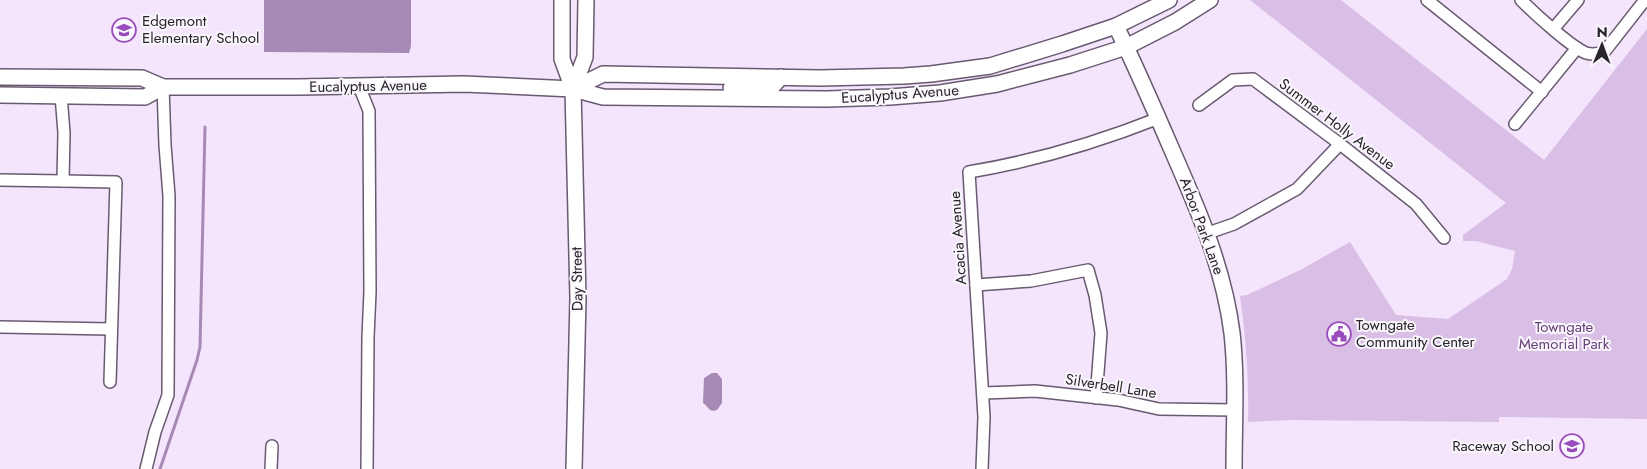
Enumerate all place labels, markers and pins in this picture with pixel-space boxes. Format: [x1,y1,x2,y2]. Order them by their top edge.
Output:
place label: Edgemont Elementary School [142,10,259,49]
school or university icon: Edgemont Elementary School [111,17,137,43]
place label: Towngate Community Center [1356,314,1475,353]
public building icon: Towngate Community Center [1326,321,1352,347]
school or university icon: Raceway School [1559,433,1585,459]
place label: Raceway School [1452,435,1554,457]

